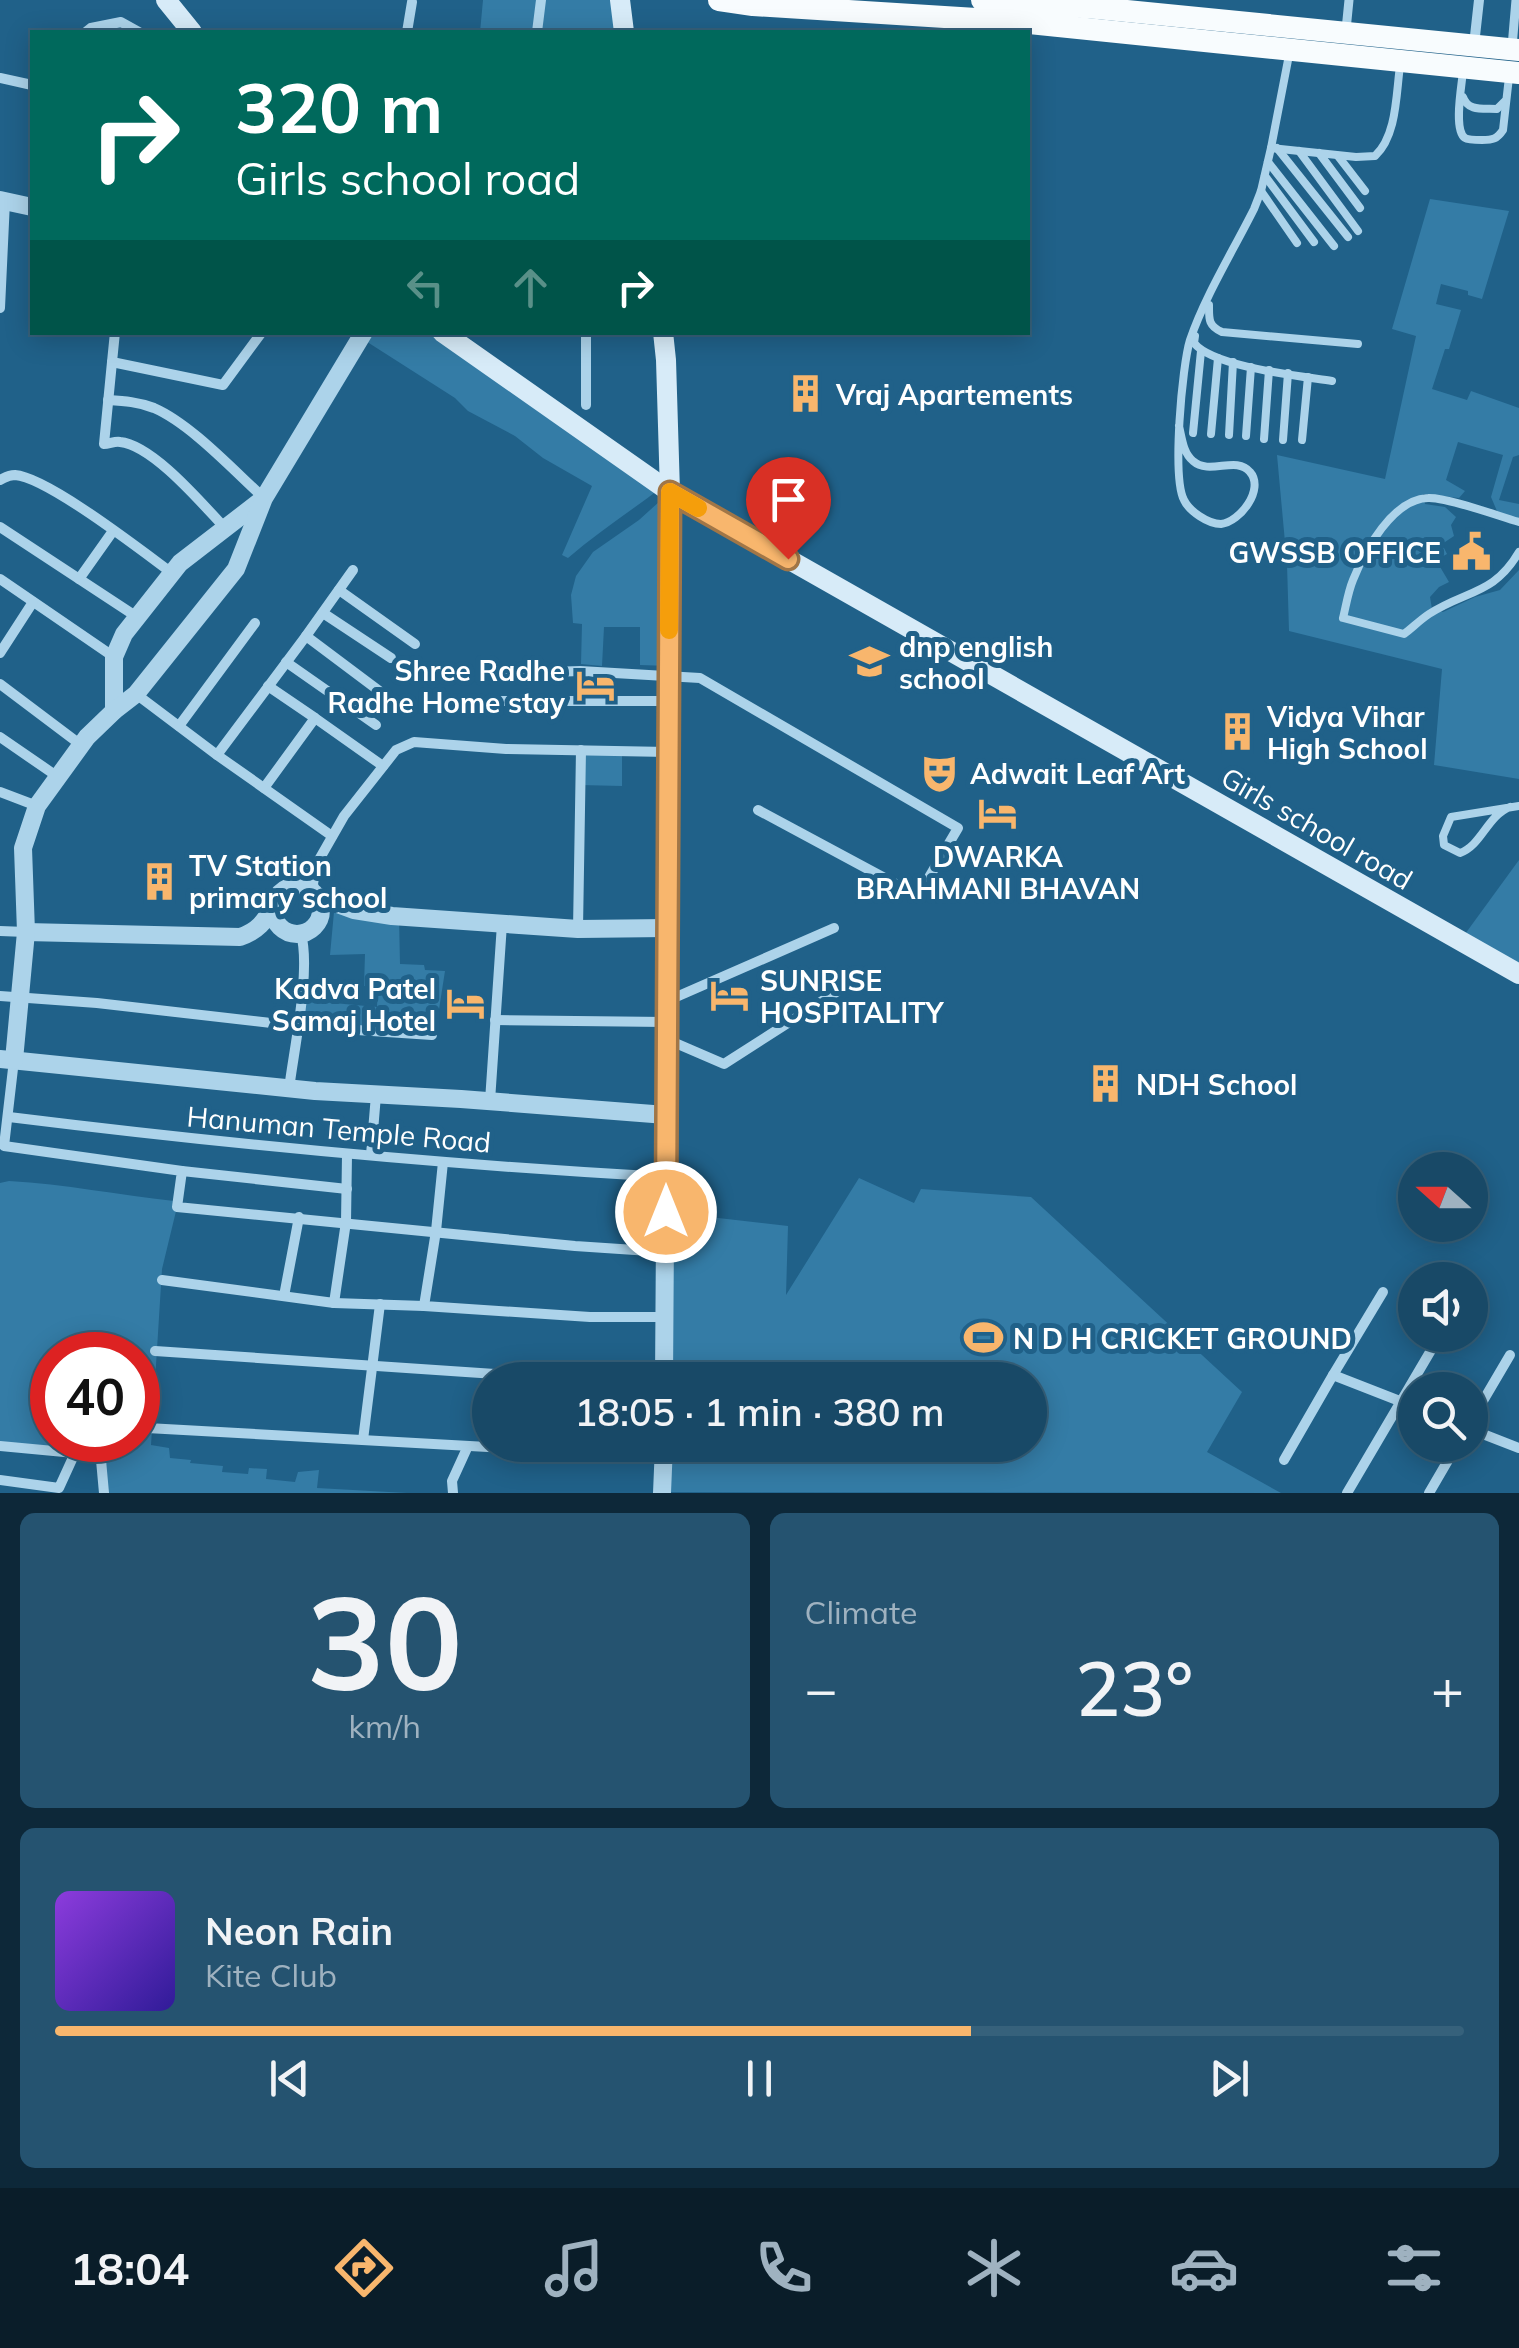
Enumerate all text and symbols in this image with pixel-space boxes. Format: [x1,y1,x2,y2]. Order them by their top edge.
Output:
text: 320 m [235,63,443,151]
icon: right [70,70,200,200]
text: Girls school road [235,150,580,206]
icon: left [398,260,453,315]
icon: ahead [503,260,558,315]
icon: right [608,260,663,315]
building icon: Vraj Apartements [785,373,827,415]
place label: Vraj Apartements [835,377,1073,412]
pin [746,457,831,560]
icon: arrive [761,472,816,527]
public building icon: GWSSB OFFICE [1450,531,1492,573]
place label: GWSSB OFFICE [1229,535,1441,570]
place label: dnp english school [899,629,1053,696]
school or university icon: dnp english school [848,641,890,683]
place label: Shree Radhe Radhe Home stay [328,653,566,720]
hotel icon: Shree Radhe Radhe Home stay [574,665,616,707]
place label: Vidya Vihar High School [1266,699,1427,766]
building icon: Vidya Vihar High School [1216,711,1258,753]
theatre icon: Adwait Leaf Art [919,752,961,794]
place label: Adwait Leaf Art [970,756,1186,791]
street label: Girls school road [1215,759,1419,897]
hotel icon: DWARKA BRAHMANI BHAVAN [977,793,1019,835]
place label: DWARKA BRAHMANI BHAVAN [856,839,1140,906]
place label: TV Station primary school [189,848,387,915]
building icon: TV Station primary school [138,860,180,902]
place label: SUNRISE HOSPITALITY [760,963,945,1030]
place label: Kadva Patel Samaj Hotel [272,971,436,1038]
hotel icon: SUNRISE HOSPITALITY [709,975,751,1017]
hotel icon: Kadva Patel Samaj Hotel [445,983,487,1025]
building icon: NDH School [1085,1063,1127,1105]
place label: NDH School [1136,1067,1297,1102]
street label: Hanuman Temple Road [185,1098,493,1160]
north arrow [1398,1152,1488,1242]
map controls [1398,1152,1488,1462]
position arrow [614,1160,718,1264]
button: sound [1398,1262,1488,1352]
sports icon: N D H CRICKET GROUND [962,1317,1004,1359]
place label: N D H CRICKET GROUND [1013,1321,1352,1356]
speed limit sign: 40 [30,1332,160,1462]
button: search [1398,1372,1488,1462]
text: 18:05 · 1 min · 380 m [574,1388,945,1436]
text: 30 [307,1559,463,1723]
text: Climate [805,1592,917,1632]
text: 23° [1075,1641,1193,1735]
text: − [805,1654,838,1723]
text: + [1431,1654,1464,1723]
text: km/h [349,1706,421,1746]
text: Neon Rain [205,1907,393,1955]
text: Kite Club [205,1955,337,1995]
icon: previous [262,2051,317,2106]
icon: pause [732,2051,787,2106]
icon: next [1202,2051,1257,2106]
icon: directions [329,2233,399,2303]
icon: music [539,2233,609,2303]
icon: phone [749,2233,819,2303]
icon: climate [959,2233,1029,2303]
icon: car [1169,2233,1239,2303]
icon: filters [1379,2233,1449,2303]
text: 18:04 [70,2240,189,2296]

